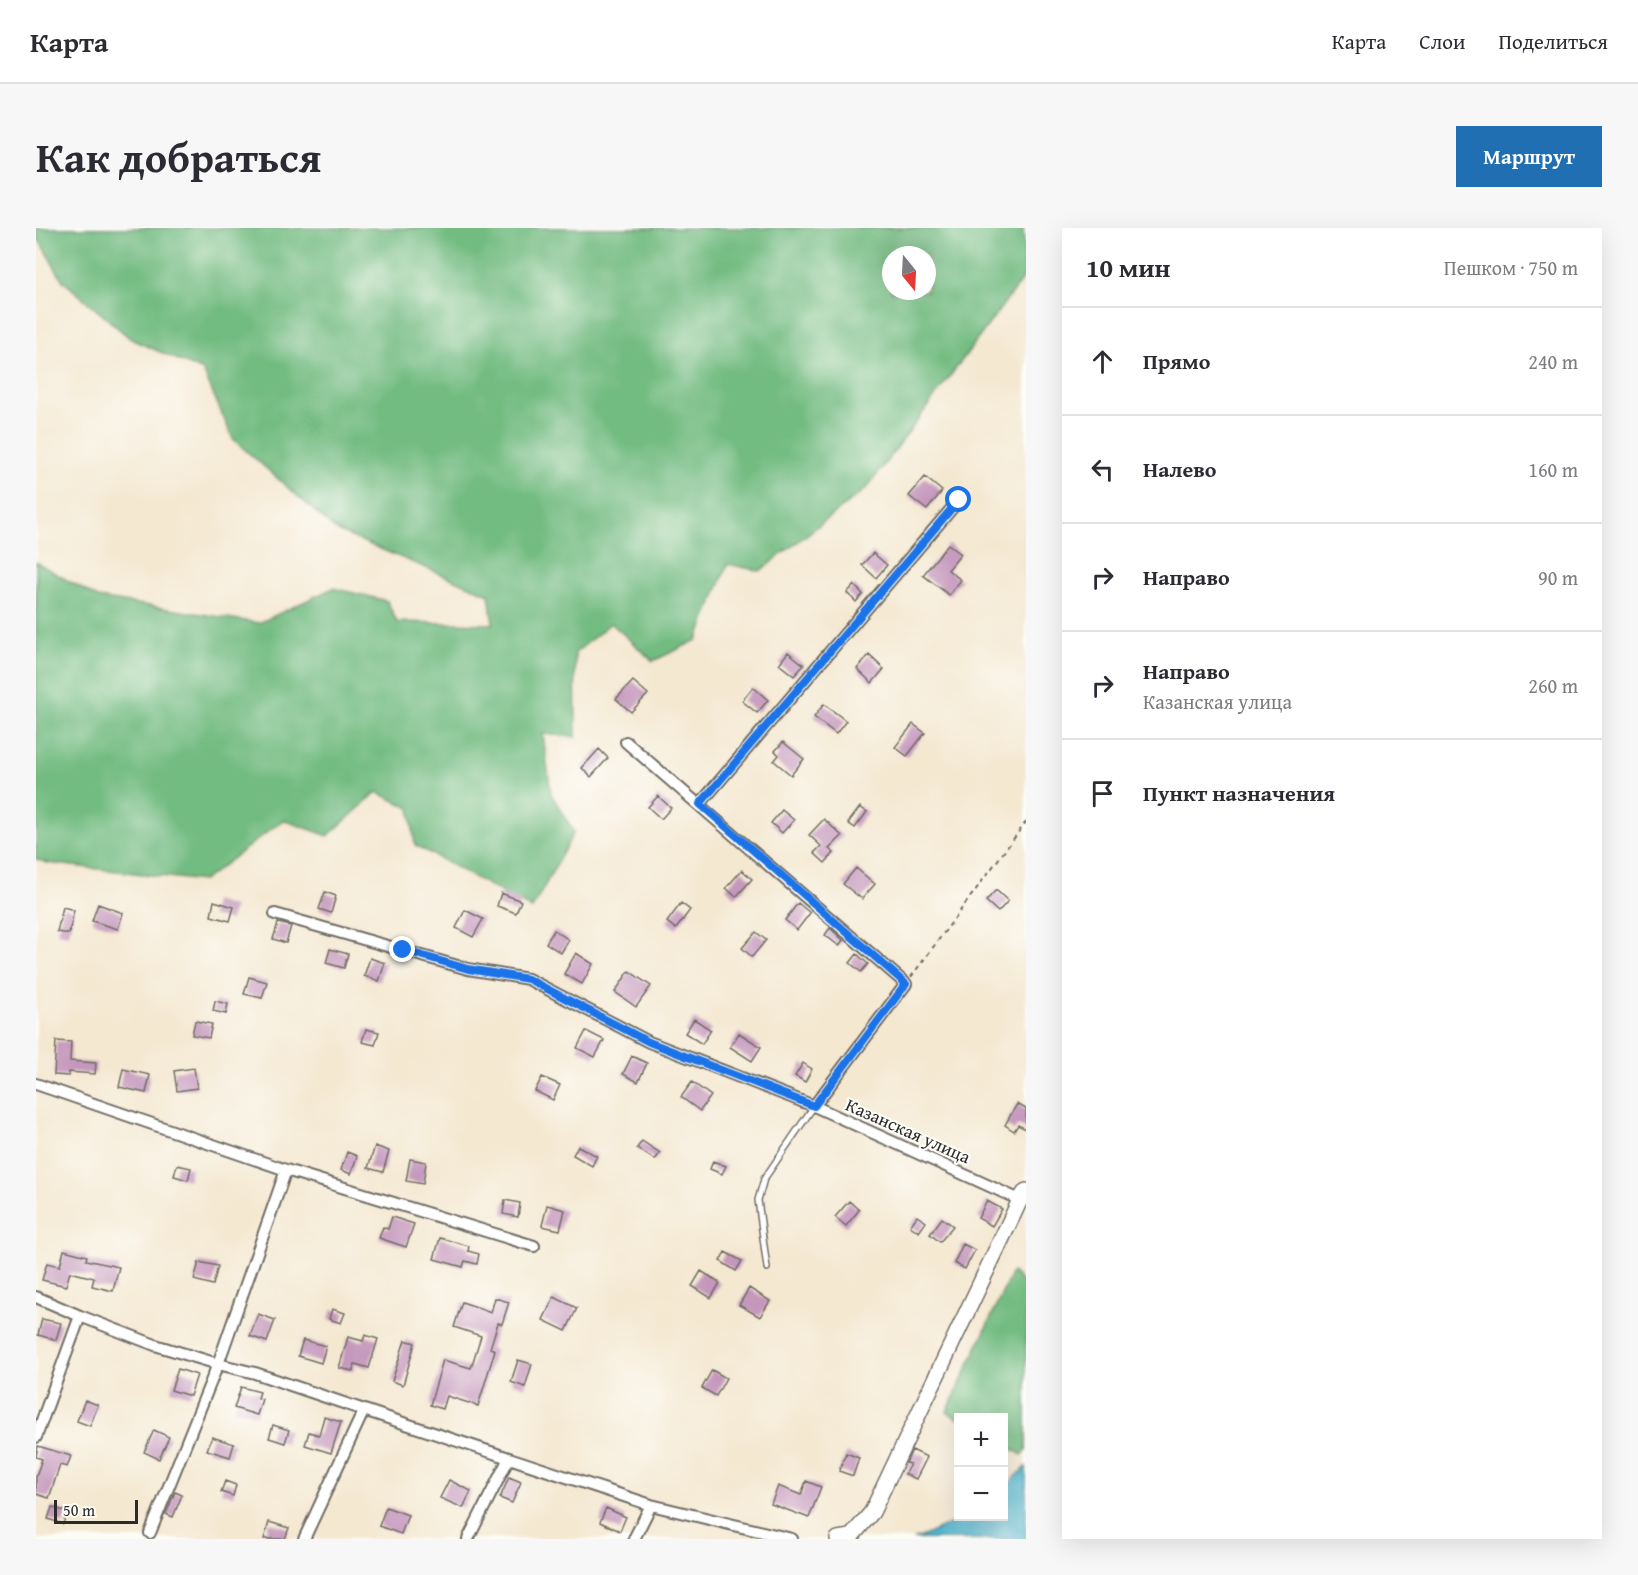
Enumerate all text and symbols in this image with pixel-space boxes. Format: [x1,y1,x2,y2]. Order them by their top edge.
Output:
text: Карта [30,21,108,62]
text: Карта [1332,26,1386,57]
text: Слои [1419,26,1465,57]
text: Поделиться [1498,26,1608,57]
text: Как добраться [36,126,321,187]
button: Маршрут [1456,126,1602,187]
north arrow [882,246,936,300]
text: 10 мин [1086,248,1171,287]
text: Пешком · 750 m [1444,253,1578,282]
icon: ahead [1086,345,1119,378]
text: Прямо [1143,345,1210,377]
text: 240 m [1528,347,1578,376]
icon: left [1086,453,1119,486]
text: Налево [1143,453,1216,485]
text: 160 m [1528,455,1578,484]
route start [945,486,971,512]
icon: right [1086,561,1119,594]
text: Направо [1143,561,1230,593]
text: 90 m [1538,563,1578,592]
text: Направо [1143,655,1230,687]
icon: right [1086,669,1119,702]
text: 260 m [1528,671,1578,700]
text: Казанская улица [1143,687,1292,716]
icon: arrive [1086,777,1119,810]
text: Пункт назначения [1143,777,1335,809]
route end [389,936,415,962]
street label: Казанская улица [841,1091,975,1170]
map controls [954,1413,1008,1521]
button: + [954,1413,1008,1467]
button: − [954,1467,1008,1521]
scale bar [54,1497,138,1524]
text: 50 m [63,1498,95,1522]

